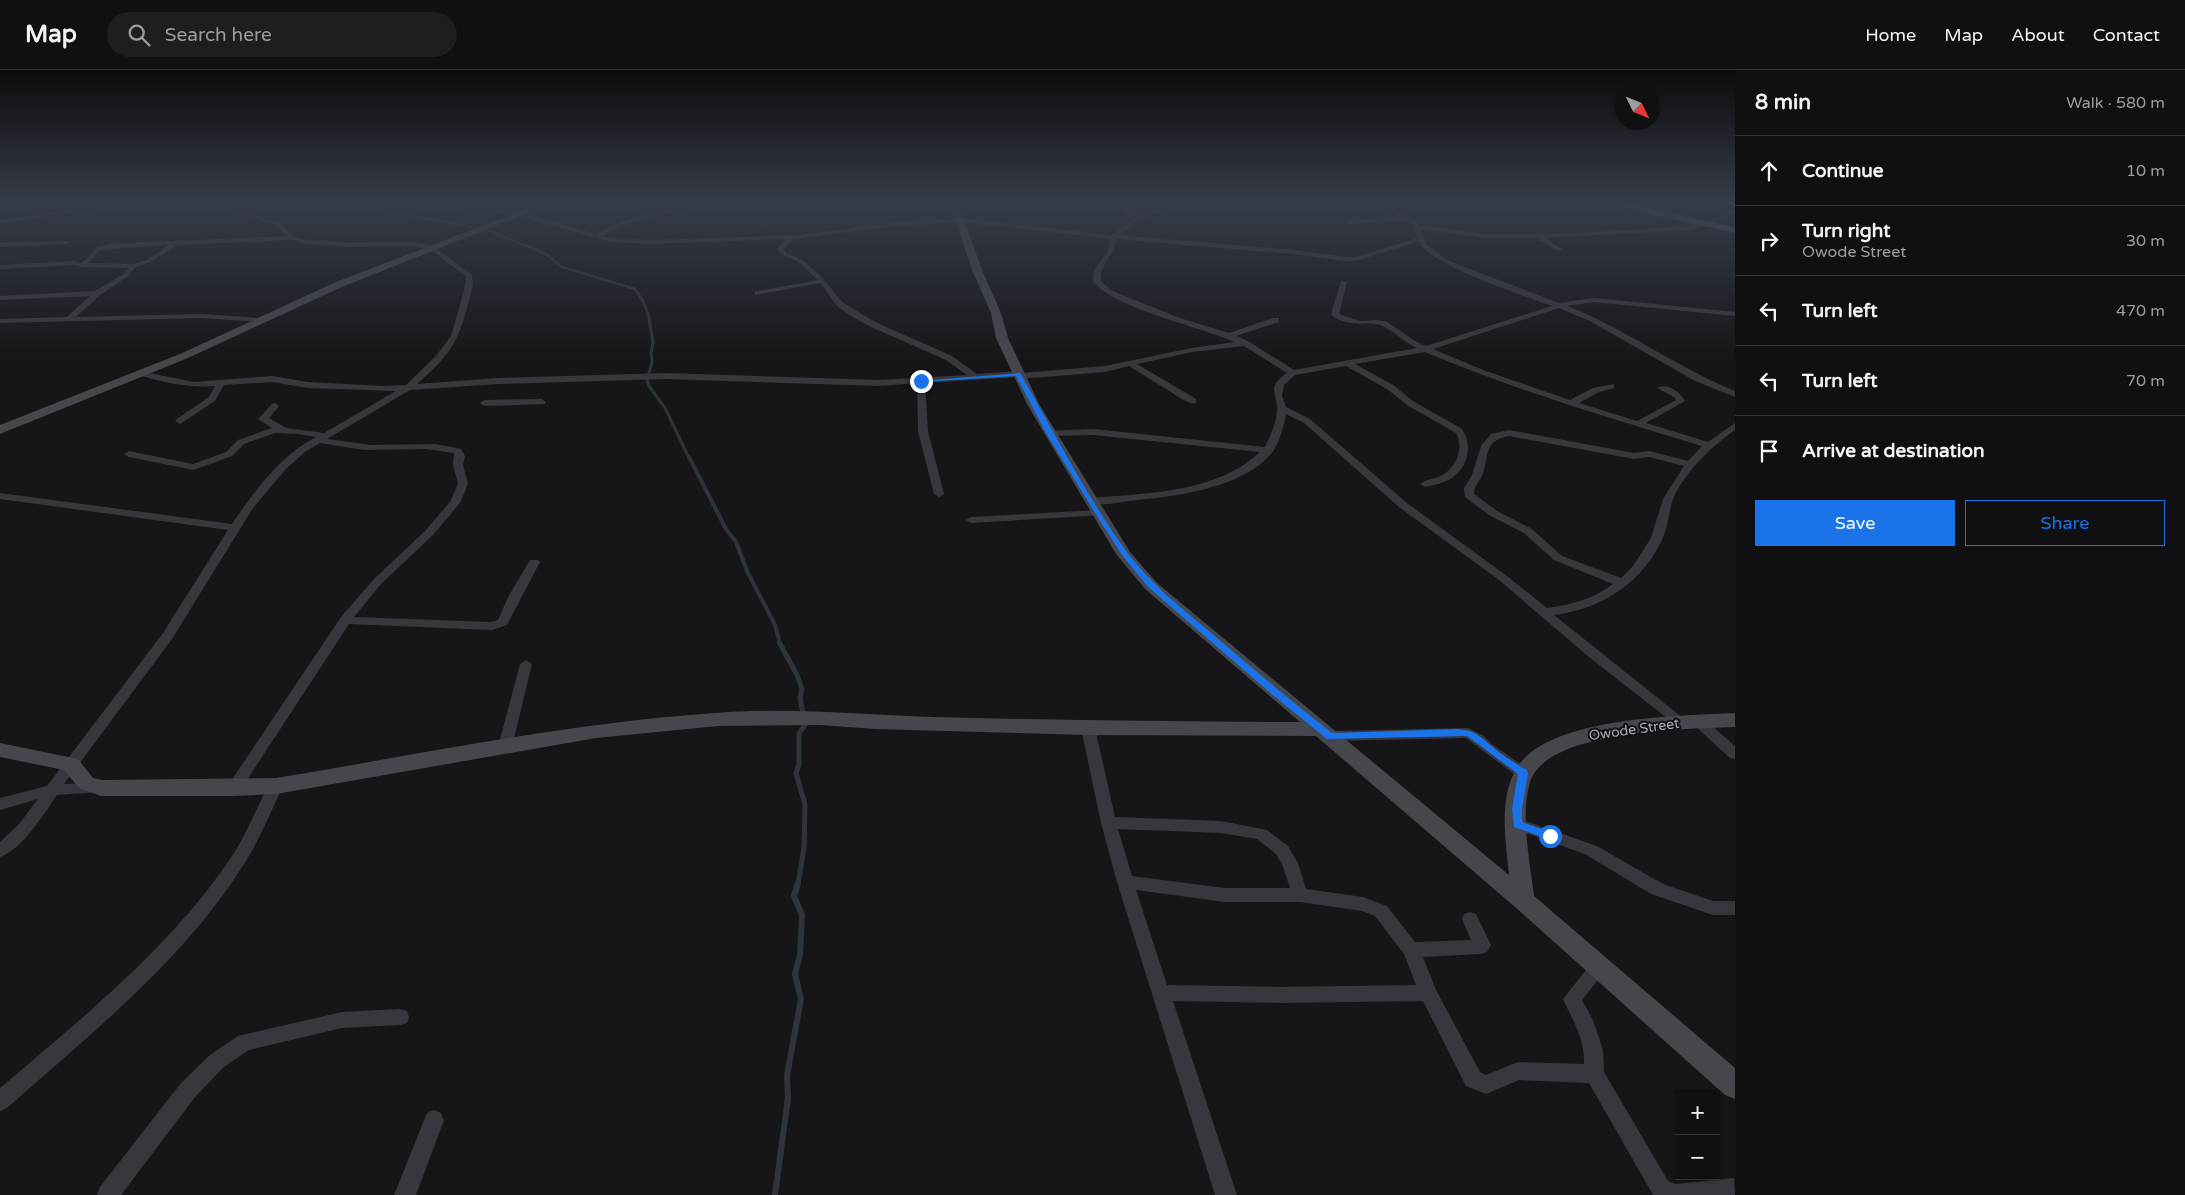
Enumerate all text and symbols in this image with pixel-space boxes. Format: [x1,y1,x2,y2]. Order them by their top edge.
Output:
search box [107,12,457,57]
text: Map [25,20,77,49]
icon: search [125,21,153,49]
text: Search here [165,24,272,46]
text: Home [1865,24,1916,46]
text: Map [1944,24,1983,46]
text: About [2011,24,2065,46]
text: Contact [2093,24,2160,46]
north arrow [1615,85,1660,130]
text: 8 min [1755,90,1811,115]
text: Walk · 580 m [2066,93,2165,113]
icon: ahead [1755,157,1783,185]
text: Continue [1802,160,1884,182]
text: 10 m [2126,161,2165,181]
text: Turn right [1802,220,1890,242]
icon: right [1755,227,1783,255]
text: 30 m [2126,231,2165,251]
text: Owode Street [1802,242,1906,262]
icon: left [1755,297,1783,325]
text: Turn left [1802,300,1878,322]
text: 470 m [2116,301,2165,321]
icon: left [1755,367,1783,395]
route end [910,370,933,393]
text: Turn left [1802,370,1878,392]
text: 70 m [2126,371,2165,391]
icon: arrive [1755,437,1783,465]
text: Arrive at destination [1802,440,1985,462]
button: Save [1755,500,1955,546]
button: Share [1965,500,2165,546]
street label: Owode Street [1588,715,1681,744]
route start [1539,825,1562,848]
map controls [1675,1090,1720,1180]
button: + [1675,1090,1720,1135]
button: − [1675,1135,1720,1180]

